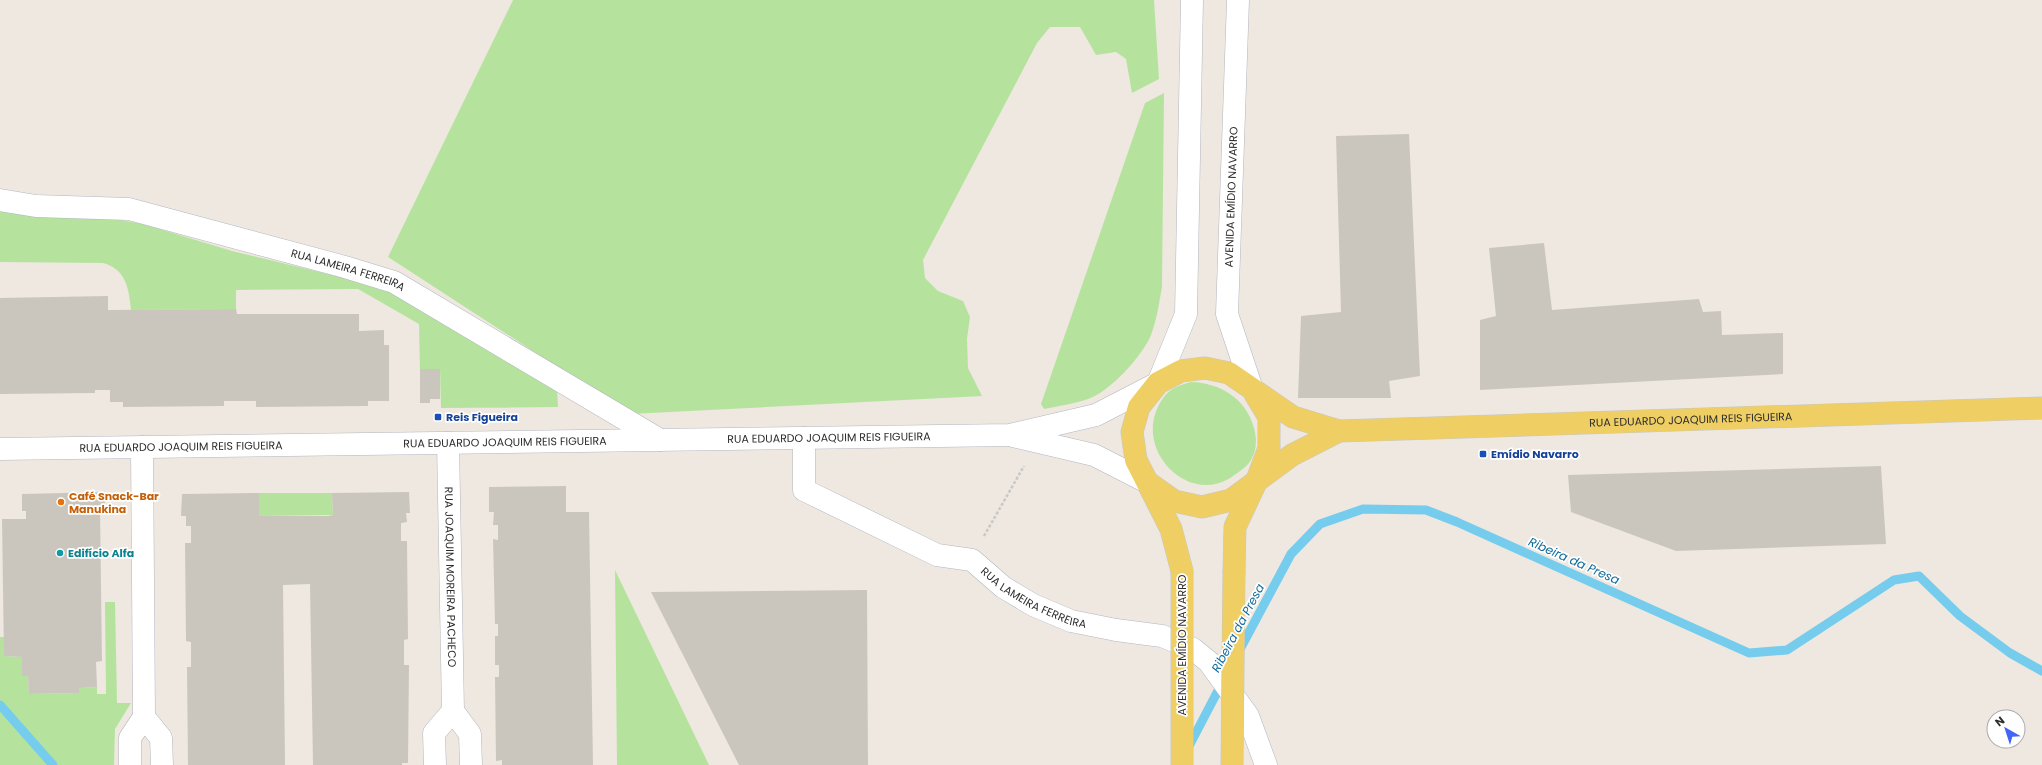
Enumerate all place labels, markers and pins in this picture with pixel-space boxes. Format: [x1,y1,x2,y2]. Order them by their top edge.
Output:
place label: Reis Figueira [446,409,518,425]
marker: Reis Figueira [433,412,443,422]
place label: Emídio Navarro [1491,446,1579,462]
marker: Emídio Navarro [1478,449,1488,459]
place label: Café Snack-Bar Manukina [69,488,159,517]
marker: Café Snack-Bar Manukina [56,497,66,507]
place label: Edifício Alfa [68,545,134,561]
marker: Edifício Alfa [55,548,65,558]

